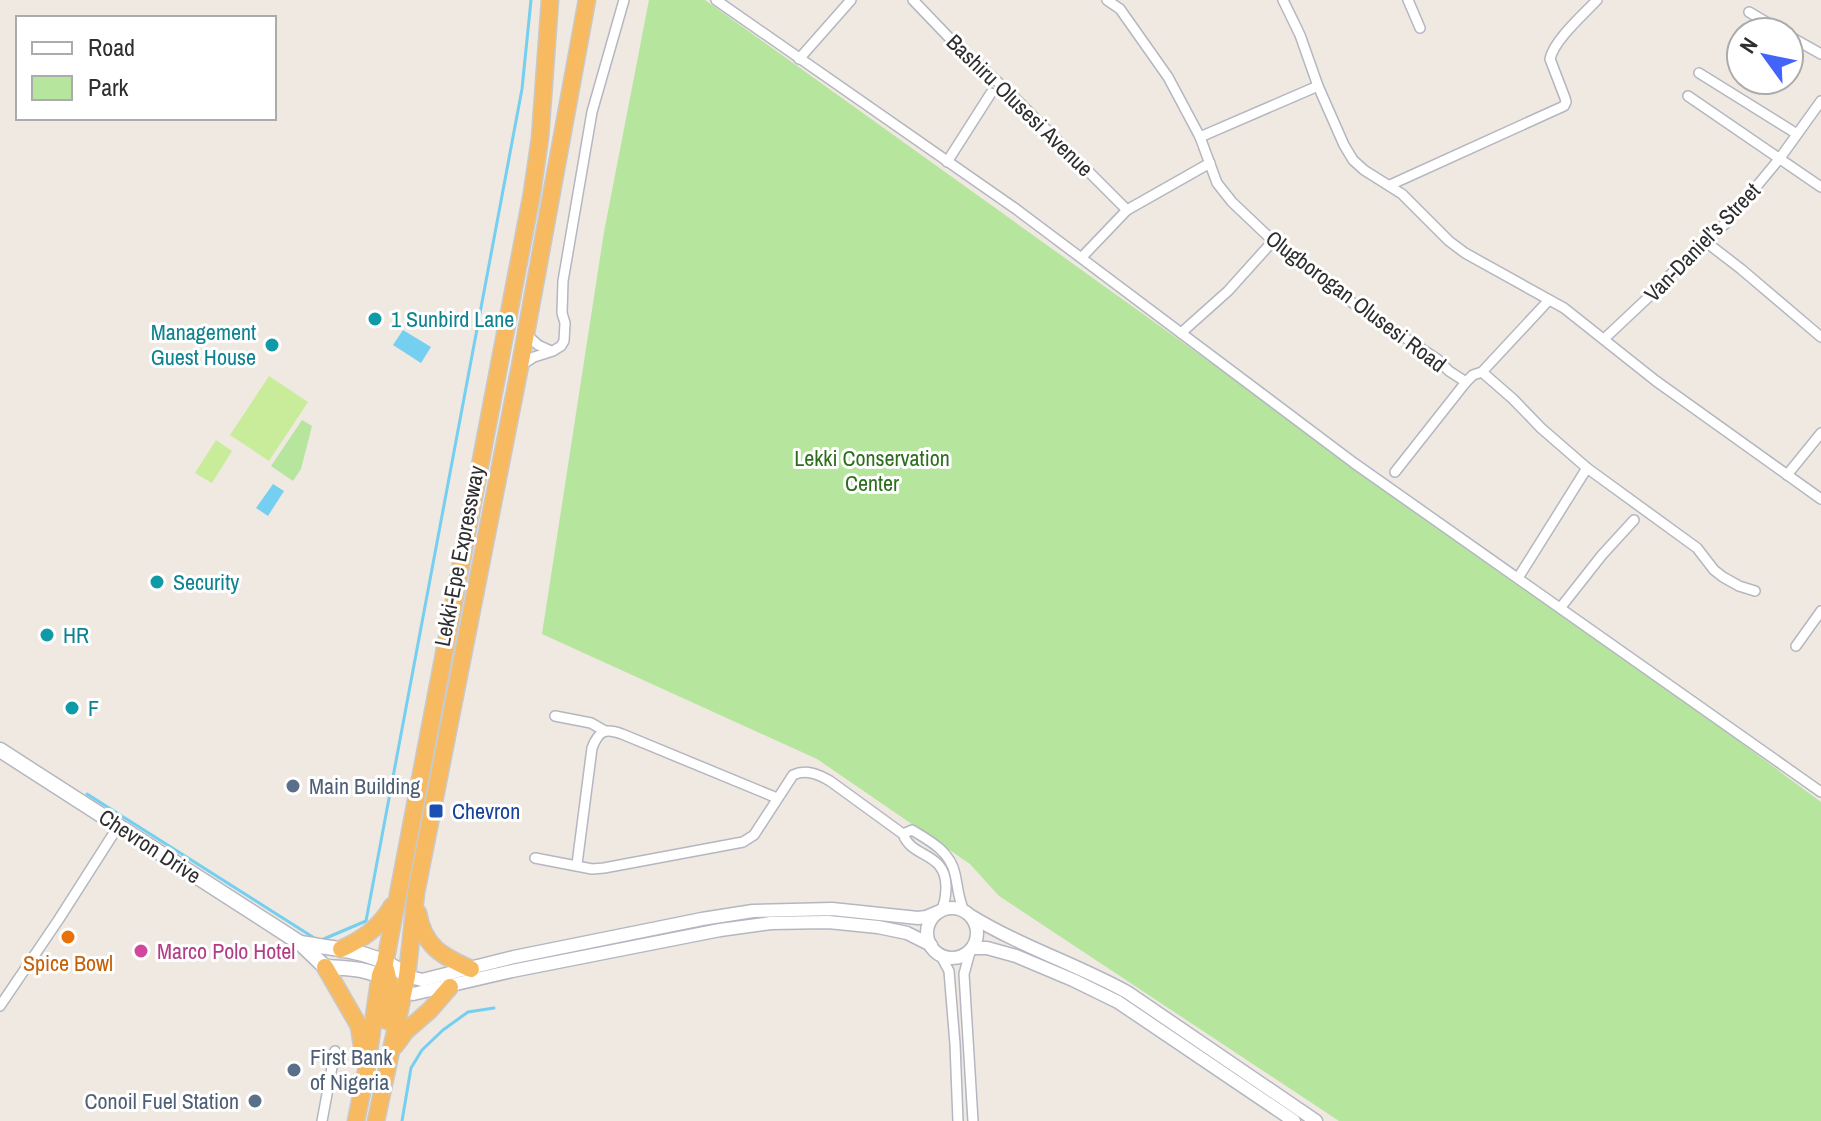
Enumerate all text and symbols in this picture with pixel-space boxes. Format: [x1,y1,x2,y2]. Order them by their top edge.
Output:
legend [16,16,276,120]
north arrow [1725,16,1805,96]
street label: Bashiru Olusesi Avenue [940,27,1100,183]
text: Road [88,31,135,63]
text: N [1732,31,1764,59]
text: Park [88,71,129,103]
street label: Van-Daniel’s Street [1637,176,1767,308]
street label: Olugborogan Olusesi Road [1260,223,1452,379]
place label: 1 Sunbird Lane [391,304,514,334]
marker: 1 Sunbird Lane [366,310,384,328]
place label: Management Guest House [151,317,256,372]
marker: Management Guest House [263,336,281,354]
park label: Lekki Conservation Center [794,443,950,498]
street label: Lekki-Epe Expressway [427,463,491,649]
place label: Security [173,567,239,597]
marker: Security [148,573,166,591]
place label: HR [63,620,89,650]
marker: HR [38,626,56,644]
place label: F [88,693,99,723]
marker: F [63,699,81,717]
place label: Main Building [309,771,420,801]
marker: Main Building [284,777,302,795]
place label: Chevron [452,796,520,826]
street label: Chevron Drive [93,802,207,890]
marker: Chevron [427,802,445,820]
marker: Spice Bowl [59,928,77,946]
place label: Marco Polo Hotel [157,936,295,966]
marker: Marco Polo Hotel [132,942,150,960]
place label: Spice Bowl [23,948,113,978]
place label: First Bank of Nigeria [310,1042,393,1097]
marker: First Bank of Nigeria [285,1061,303,1079]
place label: Conoil Fuel Station [85,1086,239,1116]
marker: Conoil Fuel Station [246,1092,264,1110]

